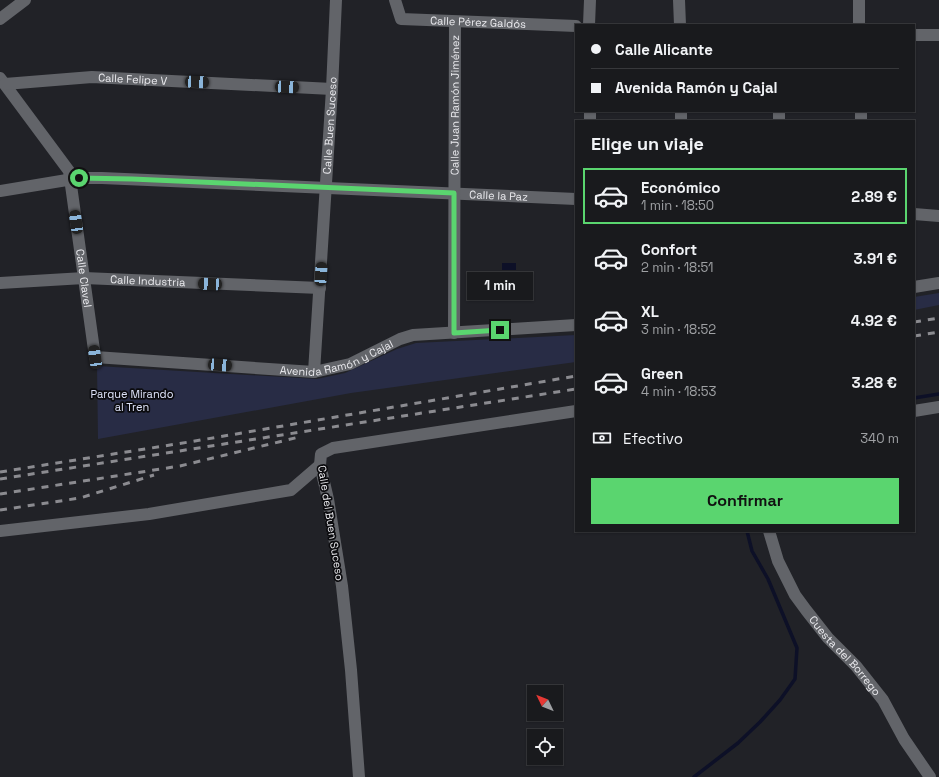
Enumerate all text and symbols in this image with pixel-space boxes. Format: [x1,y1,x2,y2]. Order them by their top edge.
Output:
street label: Calle Pérez Galdós [430,13,526,31]
street label: Calle Juan Ramón Jiménez [448,35,462,175]
text: Calle Alicante [615,40,713,59]
street label: Calle Felipe V [98,70,168,88]
car [185,75,209,89]
street label: Calle Buen Suceso [320,76,340,175]
text: Avenida Ramón y Cajal [615,78,778,97]
car [275,80,299,94]
text: Elige un viaje [591,132,704,155]
route start [70,169,88,187]
icon: car [593,178,629,214]
text: Económico [641,178,720,197]
street label: Calle la Paz [469,187,528,204]
text: 2.89 € [851,187,897,206]
text: 1 min · 18:50 [641,197,714,214]
car [68,209,84,235]
icon: car [593,240,629,276]
text: Confort [641,240,697,259]
street label: Calle Clavel [73,248,95,308]
text: 3.91 € [853,249,897,268]
text: 2 min · 18:51 [641,259,713,276]
car [314,262,328,286]
street label: Calle Industria [110,272,186,289]
callout: 1 min [467,272,533,300]
car [198,277,222,291]
text: 1 min [484,277,516,294]
icon: car [593,302,629,338]
text: XL [641,302,659,321]
text: 4.92 € [851,311,897,330]
route end [491,321,509,339]
text: 3 min · 18:52 [641,321,716,338]
street label: Avenida Ramón y Cajal [279,337,395,379]
car [87,344,103,370]
car [208,358,232,372]
icon: car [593,364,629,400]
text: Green [641,364,683,383]
text: 3.28 € [852,373,897,392]
text: 4 min · 18:53 [641,383,716,400]
park label: Parque Mirando al Tren [90,387,174,414]
icon: cash [591,427,613,449]
text: Efectivo [623,429,683,448]
text: 340 m [860,430,899,447]
street label: Calle del Buen Suceso [315,464,347,582]
button: Confirmar [591,478,899,524]
street label: Cuesta del Borrego [806,613,884,699]
north arrow [527,685,563,721]
map controls [527,685,563,765]
button: locate [527,729,563,765]

